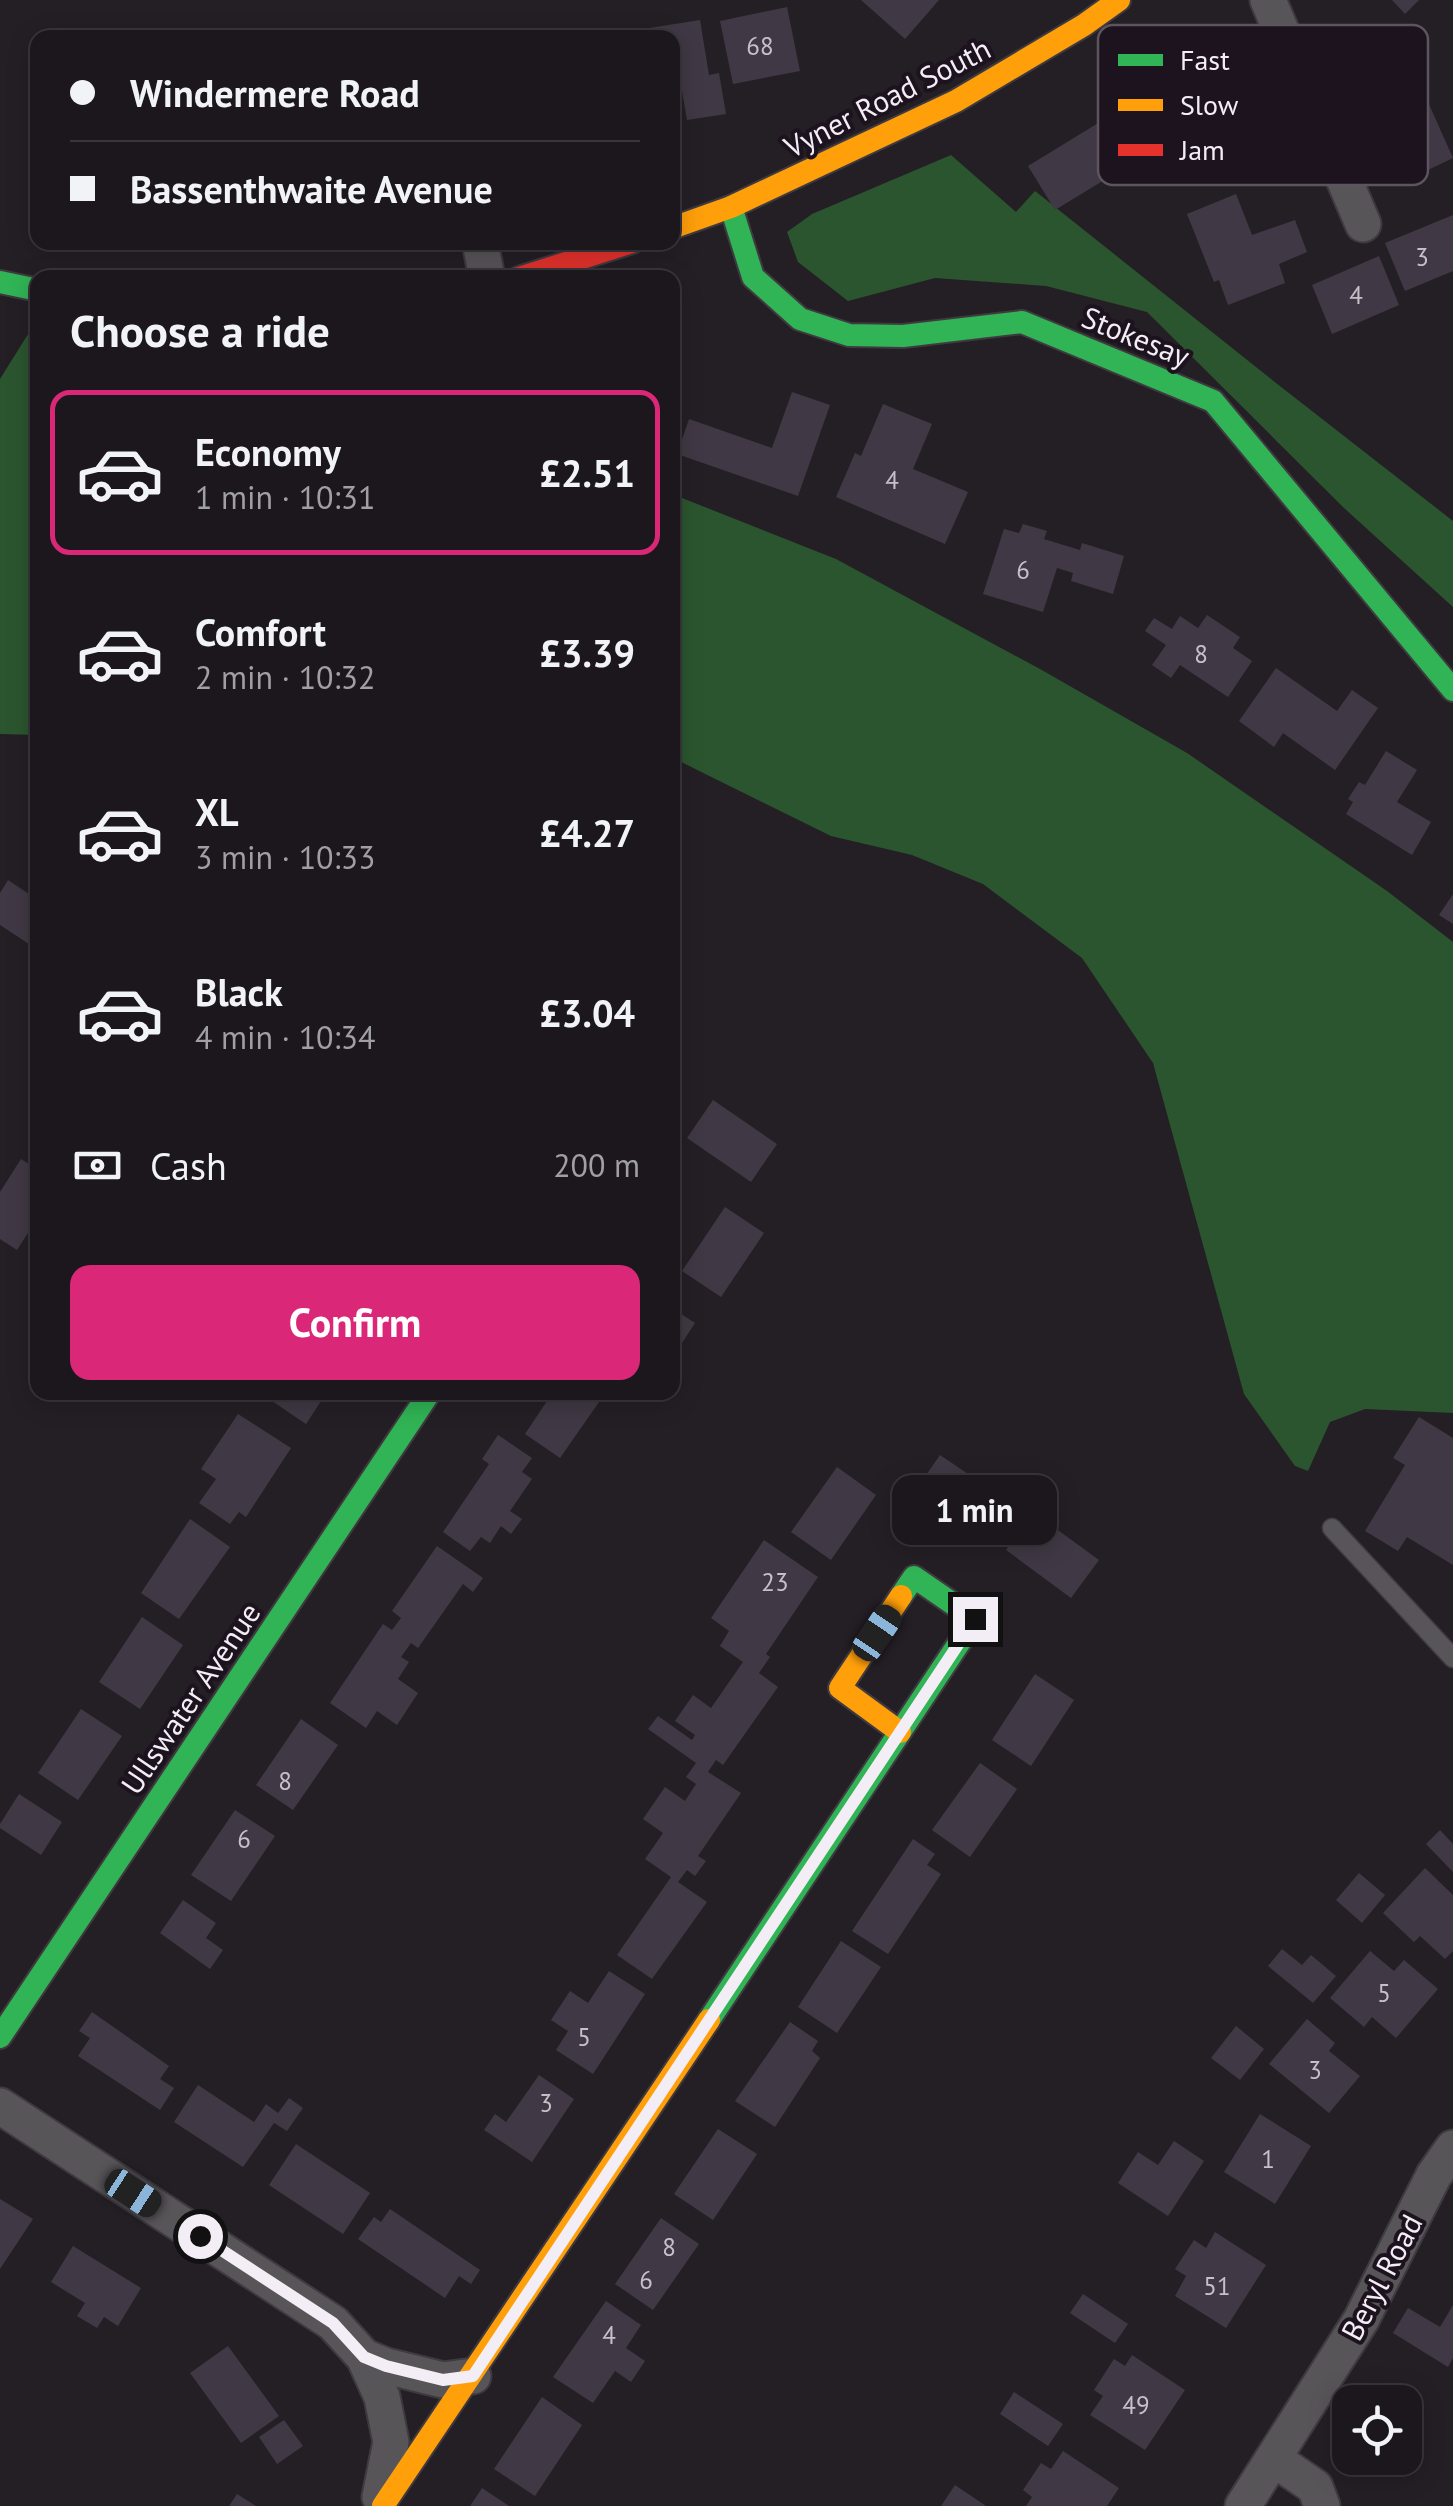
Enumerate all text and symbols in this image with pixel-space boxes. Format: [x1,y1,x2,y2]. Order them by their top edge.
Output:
legend [1098,25,1428,185]
street label: Vyner Road South [776,28,997,166]
house number: 68 [746,30,774,62]
text: Fast [1180,41,1230,78]
text: Windermere Road [130,68,420,117]
text: Slow [1180,86,1239,123]
text: Jam [1179,131,1225,168]
text: Bassenthwaite Avenue [130,164,493,213]
house number: 3 [1415,241,1429,273]
house number: 4 [1349,279,1363,311]
street label: Stokesay [1076,297,1196,375]
text: Choose a ride [70,301,330,359]
text: Economy [195,427,341,476]
icon: car [75,428,165,518]
text: £2.51 [539,448,635,497]
house number: 4 [885,464,899,496]
text: 1 min · 10:31 [195,476,375,518]
house number: 6 [1016,554,1030,586]
text: Comfort [195,607,326,656]
icon: car [75,608,165,698]
text: £3.39 [539,628,635,677]
house number: 8 [1194,638,1208,670]
text: 2 min · 10:32 [195,656,375,698]
text: XL [195,787,239,836]
icon: car [75,788,165,878]
text: £4.27 [539,808,635,857]
text: 3 min · 10:33 [195,836,375,878]
text: Black [195,967,283,1016]
icon: car [75,968,165,1058]
text: £3.04 [539,988,635,1037]
text: 4 min · 10:34 [195,1016,375,1058]
icon: cash [70,1138,125,1193]
text: Cash [150,1141,227,1190]
text: 200 m [553,1144,640,1186]
button: Confirm [70,1265,640,1380]
callout: 1 min [892,1474,1058,1544]
text: 1 min [935,1489,1014,1531]
house number: 23 [761,1566,789,1598]
street label: Ullswater Avenue [112,1595,268,1801]
route end [953,1597,998,1642]
car [848,1600,906,1666]
house number: 8 [278,1765,292,1797]
house number: 6 [237,1823,251,1855]
house number: 5 [1377,1977,1391,2009]
house number: 5 [577,2021,591,2053]
house number: 3 [1308,2054,1322,2086]
house number: 3 [539,2087,553,2119]
house number: 1 [1261,2143,1275,2175]
car [100,2164,166,2222]
street label: Beryl Road [1332,2207,1430,2347]
route start [178,2214,223,2259]
house number: 8 [662,2231,676,2263]
house number: 6 [639,2264,653,2296]
house number: 51 [1203,2270,1231,2302]
house number: 4 [602,2319,616,2351]
map controls [1332,2385,1422,2475]
button: locate [1332,2385,1422,2475]
house number: 49 [1122,2389,1150,2421]

